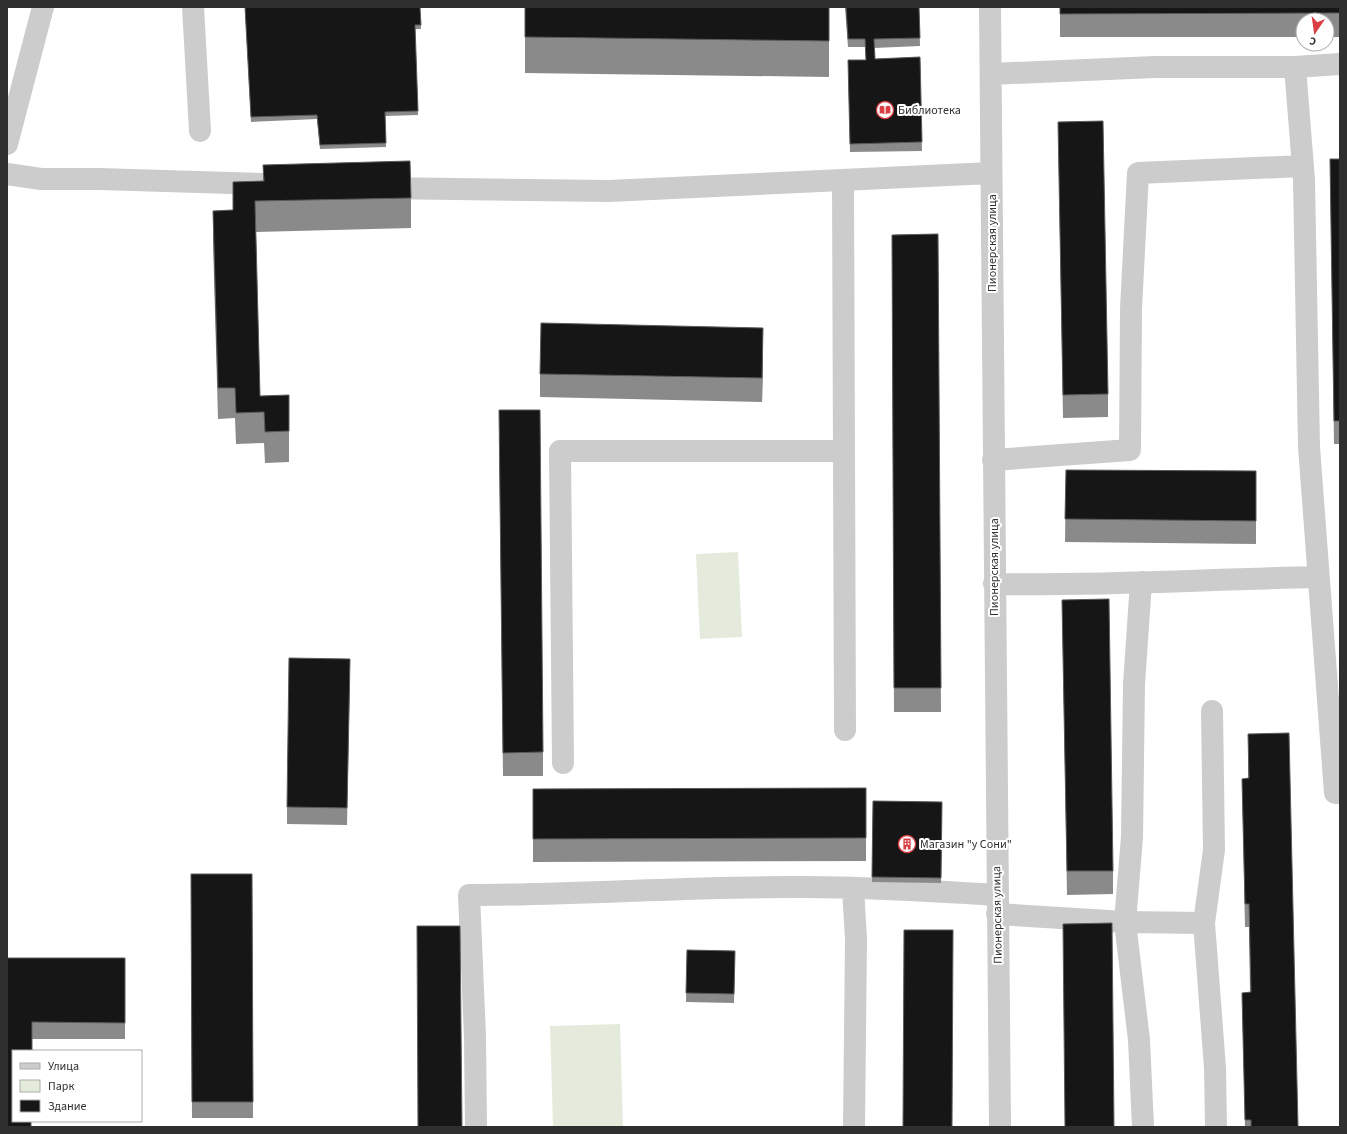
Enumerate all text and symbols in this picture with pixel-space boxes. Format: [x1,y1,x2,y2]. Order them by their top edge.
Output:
north arrow [1295,12,1335,52]
text: С [1307,33,1318,49]
library icon: Библиотека [875,100,895,120]
place label: Библиотека [898,102,961,119]
street label: Пионерская улица [984,194,1001,292]
street label: Пионерская улица [986,518,1003,616]
building icon: Магазин "у Сони" [897,834,917,854]
place label: Магазин "у Сони" [920,836,1012,853]
street label: Пионерская улица [988,866,1007,964]
legend [12,1050,142,1122]
text: Улица [48,1058,79,1075]
text: Парк [48,1078,74,1095]
text: Здание [48,1098,87,1115]

